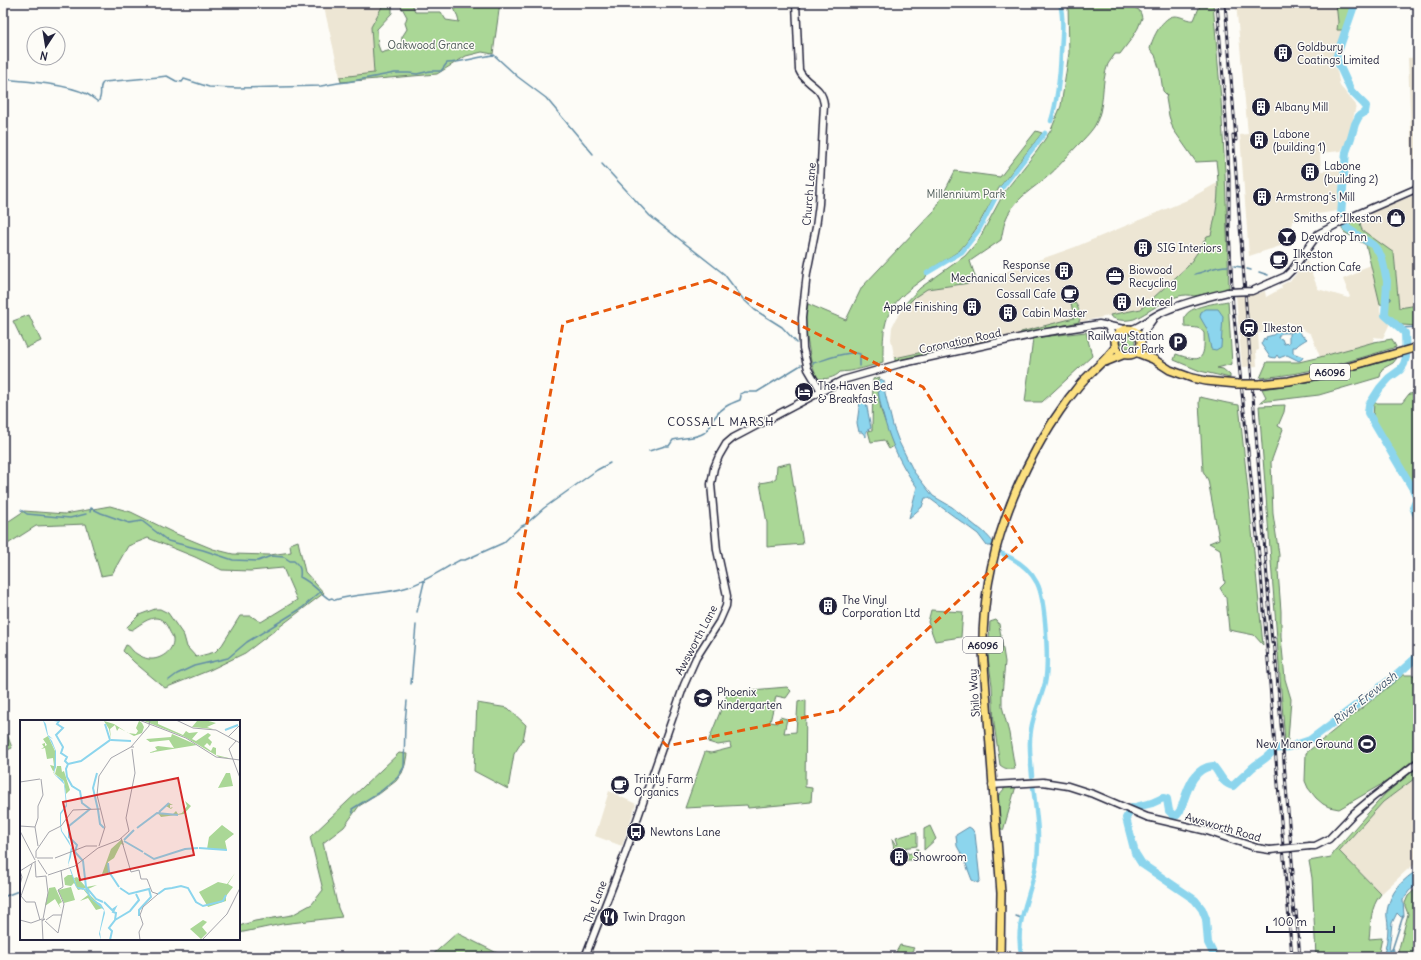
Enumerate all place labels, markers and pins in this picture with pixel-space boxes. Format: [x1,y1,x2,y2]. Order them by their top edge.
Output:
place label: Goldbury Coatings Limited [1297,40,1380,67]
building icon: Goldbury Coatings Limited [1272,42,1294,64]
building icon: Albany Mill [1250,96,1272,118]
place label: Albany Mill [1275,100,1328,114]
place label: Labone (building 1) [1273,127,1326,154]
building icon: Labone (building 1) [1248,129,1270,151]
place label: Labone (building 2) [1324,159,1378,186]
building icon: Labone (building 2) [1299,161,1321,183]
building icon: Armstrong's Mill [1251,186,1273,208]
place label: Armstrong's Mill [1276,190,1355,204]
shop icon: Smiths of Ilkeston [1385,207,1407,229]
place label: Smiths of Ilkeston [1294,211,1382,225]
bar icon: Dewdrop Inn [1276,226,1298,248]
place label: Dewdrop Inn [1301,230,1367,244]
building icon: SIG Interiors [1132,237,1154,259]
place label: SIG Interiors [1157,241,1221,255]
place label: Ilkeston Junction Cafe [1293,247,1361,274]
cafe icon: Ilkeston Junction Cafe [1268,249,1290,271]
place label: Response Mechanical Services [951,258,1050,285]
building icon: Response Mechanical Services [1053,260,1075,282]
place label: Biowood Recycling [1129,263,1177,290]
office icon: Biowood Recycling [1104,265,1126,287]
cafe icon: Cossall Cafe [1059,283,1081,305]
place label: Cossall Cafe [996,287,1056,301]
building icon: Metreel [1111,291,1133,313]
place label: Metreel [1136,295,1173,309]
building icon: Apple Finishing [961,296,983,318]
place label: Apple Finishing [884,300,958,314]
building icon: Cabin Master [997,302,1019,324]
place label: Cabin Master [1022,306,1088,320]
station icon: Ilkeston [1238,317,1260,339]
place label: Ilkeston [1263,321,1303,335]
place label: Railway Station Car Park [1087,329,1164,356]
parking icon: Railway Station Car Park [1167,331,1189,353]
place label: The Haven Bed & Breakfast [818,379,893,406]
hotel icon: The Haven Bed & Breakfast [793,381,815,403]
place label: The Vinyl Corporation Ltd [842,593,921,620]
building icon: The Vinyl Corporation Ltd [817,595,839,617]
place label: Phoenix Kindergarten [717,685,782,712]
school or university icon: Phoenix Kindergarten [692,687,714,709]
sports icon: New Manor Ground [1356,733,1378,755]
place label: New Manor Ground [1256,737,1354,751]
place label: Trinity Farm Organics [634,772,694,799]
cafe icon: Trinity Farm Organics [609,774,631,796]
bus stop icon: Newtons Lane [625,821,647,843]
place label: Newtons Lane [650,825,721,839]
building icon: Showroom [888,846,910,868]
place label: Showroom [913,850,967,864]
restaurant icon: Twin Dragon [598,906,620,928]
place label: Twin Dragon [623,910,685,924]

